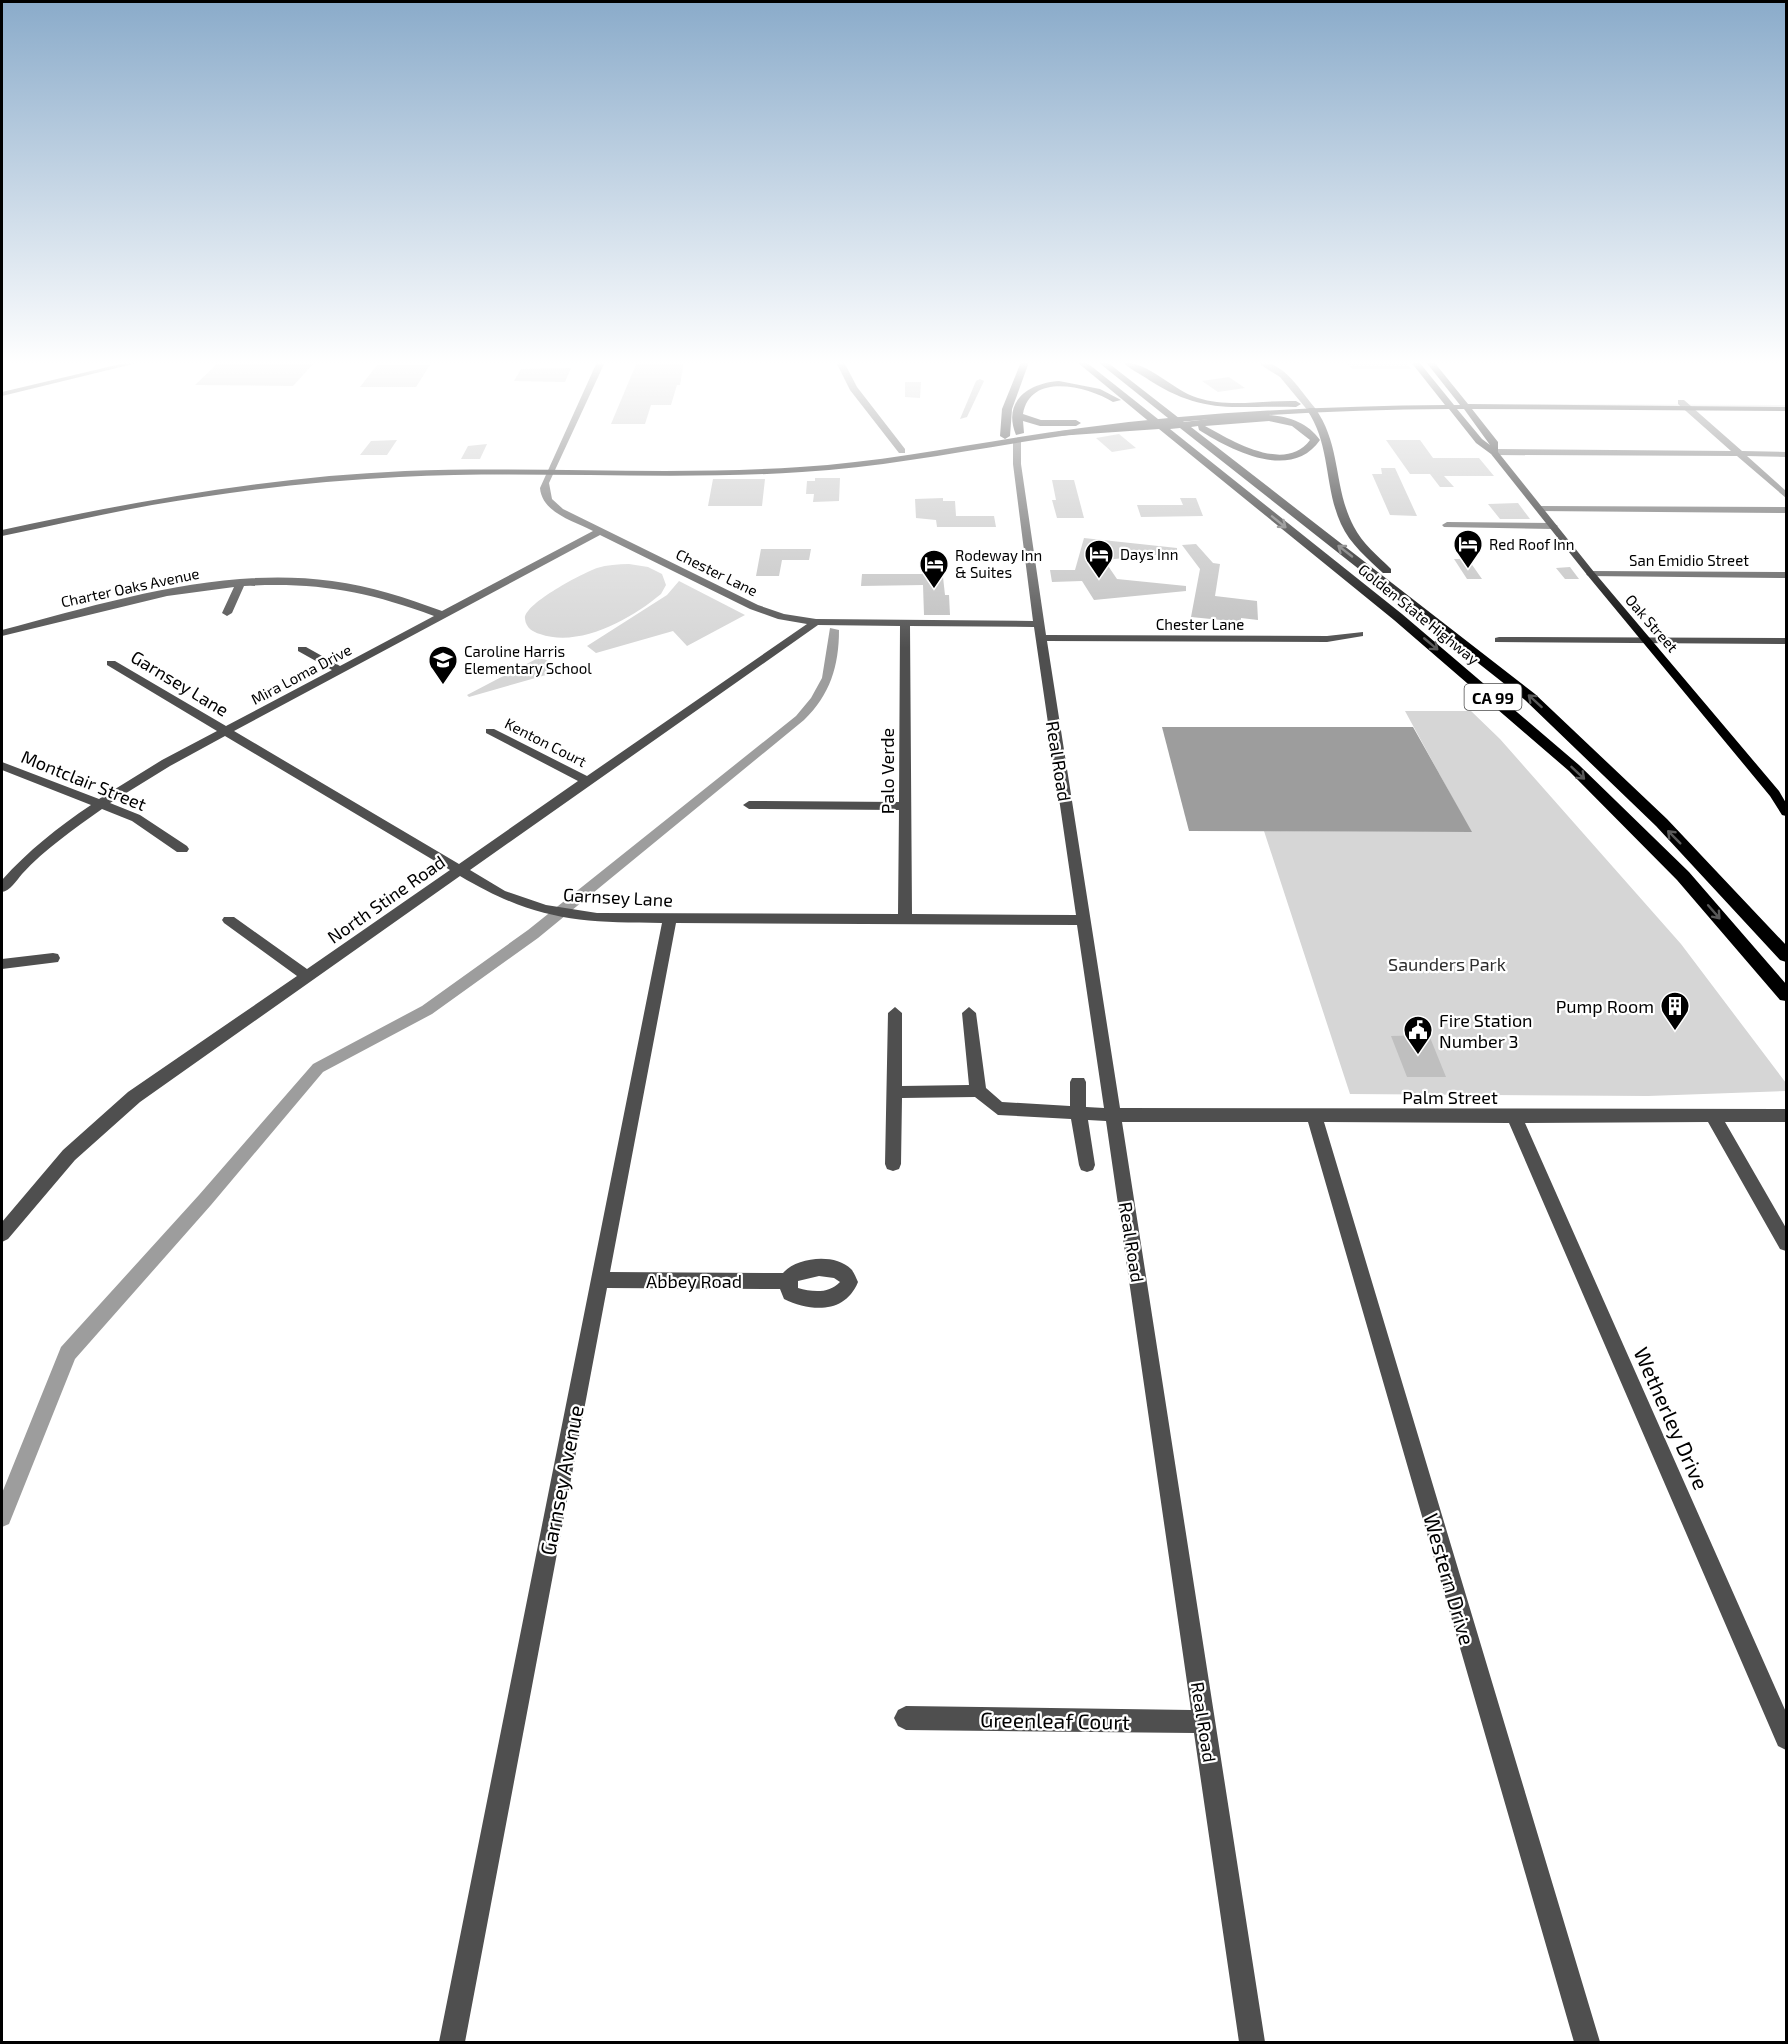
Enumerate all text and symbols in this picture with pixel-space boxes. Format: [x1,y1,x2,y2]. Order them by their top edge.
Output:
one-way arrow [1271,516,1287,529]
hotel icon: Red Roof Inn [1452,528,1484,570]
place label: Red Roof Inn [1489,535,1575,553]
hotel icon: Days Inn [1083,538,1115,580]
street label: Chester Lane [673,545,761,599]
place label: Days Inn [1120,545,1178,563]
one-way arrow [1338,545,1354,557]
place label: Rodeway Inn & Suites [955,546,1042,581]
hotel icon: Rodeway Inn & Suites [918,548,950,590]
street label: San Emidio Street [1629,551,1749,569]
street label: Golden State Highway [1355,560,1483,668]
street label: Charter Oaks Avenue [59,564,201,610]
street label: Oak Street [1622,590,1682,656]
street label: Chester Lane [1156,615,1244,633]
one-way arrow [1423,638,1439,651]
street label: Mira Loma Drive [248,640,354,708]
place label: Caroline Harris Elementary School [464,642,592,677]
school or university icon: Caroline Harris Elementary School [427,644,459,686]
street label: Garnsey Lane [127,645,233,721]
road number: CA 99 [1464,684,1522,710]
one-way arrow [1528,694,1543,708]
street label: Kenton Court [502,714,590,770]
street label: Real Road [1042,719,1076,803]
street label: Palo Verde [876,728,898,814]
street label: Montclair Street [18,745,150,815]
one-way arrow [1571,765,1586,780]
one-way arrow [1667,830,1682,845]
street label: North Stine Road [323,850,449,948]
street label: Garnsey Lane [562,883,674,911]
one-way arrow [1707,904,1721,919]
park label: Saunders Park [1388,953,1506,975]
building icon: Pump Room [1659,990,1691,1032]
place label: Pump Room [1556,995,1654,1017]
place label: Fire Station Number 3 [1439,1009,1533,1052]
public building icon: Fire Station Number 3 [1402,1014,1434,1056]
street label: Palm Street [1402,1086,1498,1108]
street label: Real Road [1115,1200,1149,1284]
street label: Abbey Road [646,1270,742,1292]
street label: Wetherley Drive [1629,1343,1715,1493]
street label: Garnsey Avenue [534,1403,588,1557]
street label: Western Drive [1419,1510,1481,1648]
street label: Real Road [1187,1680,1221,1764]
street label: Greenleaf Court [980,1706,1130,1734]

